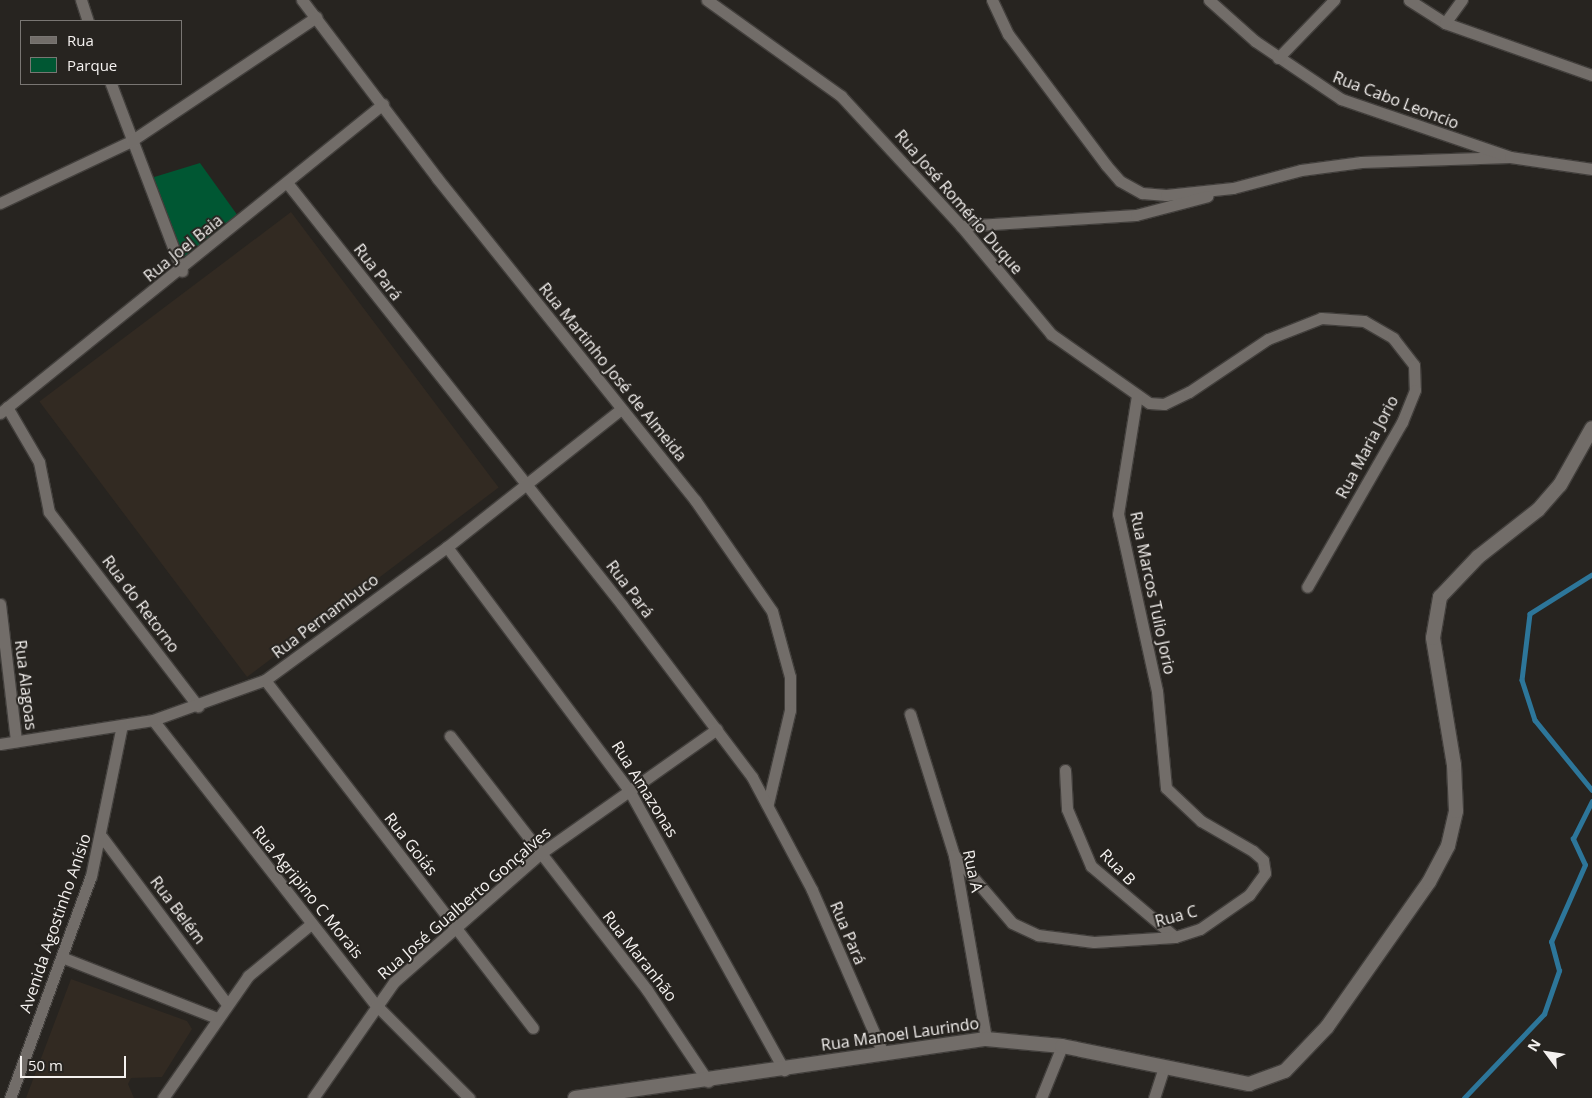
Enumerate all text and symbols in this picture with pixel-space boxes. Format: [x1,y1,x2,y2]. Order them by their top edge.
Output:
legend [20,20,182,85]
text: Rua [67,30,94,50]
text: Parque [67,55,117,75]
street label: Rua Cabo Leoncio [1330,67,1462,133]
street label: Rua José Romério Duque [891,126,1027,278]
street label: Rua Joel Baia [140,210,226,286]
street label: Rua Pará [350,240,406,304]
street label: Rua Martinho José de Almeida [535,279,691,465]
street label: Rua Maria Jorio [1332,392,1402,502]
street label: Rua Marcos Tulio Jorio [1126,510,1180,676]
street label: Rua do Retorno [98,552,184,656]
street label: Rua Pará [602,557,658,621]
street label: Rua Pernambuco [268,570,382,662]
street label: Rua Alagoas [11,639,41,731]
street label: Rua Amazonas [608,737,682,841]
street label: Rua Goiás [380,809,442,879]
street label: Rua Agripino C Morais [249,822,367,962]
street label: Rua José Gualberto Gonçalves [374,823,554,983]
street label: Avenida Agostinho Anísio [15,831,95,1015]
street label: Rua B [1096,845,1140,889]
street label: Rua A [959,848,987,894]
street label: Rua Belém [146,872,210,948]
street label: Rua Pará [826,899,870,967]
street label: Rua C [1153,901,1199,931]
street label: Rua Maranhão [599,907,681,1005]
street label: Rua Manoel Laurindo [820,1013,980,1055]
north arrow [1522,1028,1572,1078]
text: N [1523,1035,1545,1055]
scale bar [22,1046,129,1078]
text: 50 m [28,1055,63,1075]

